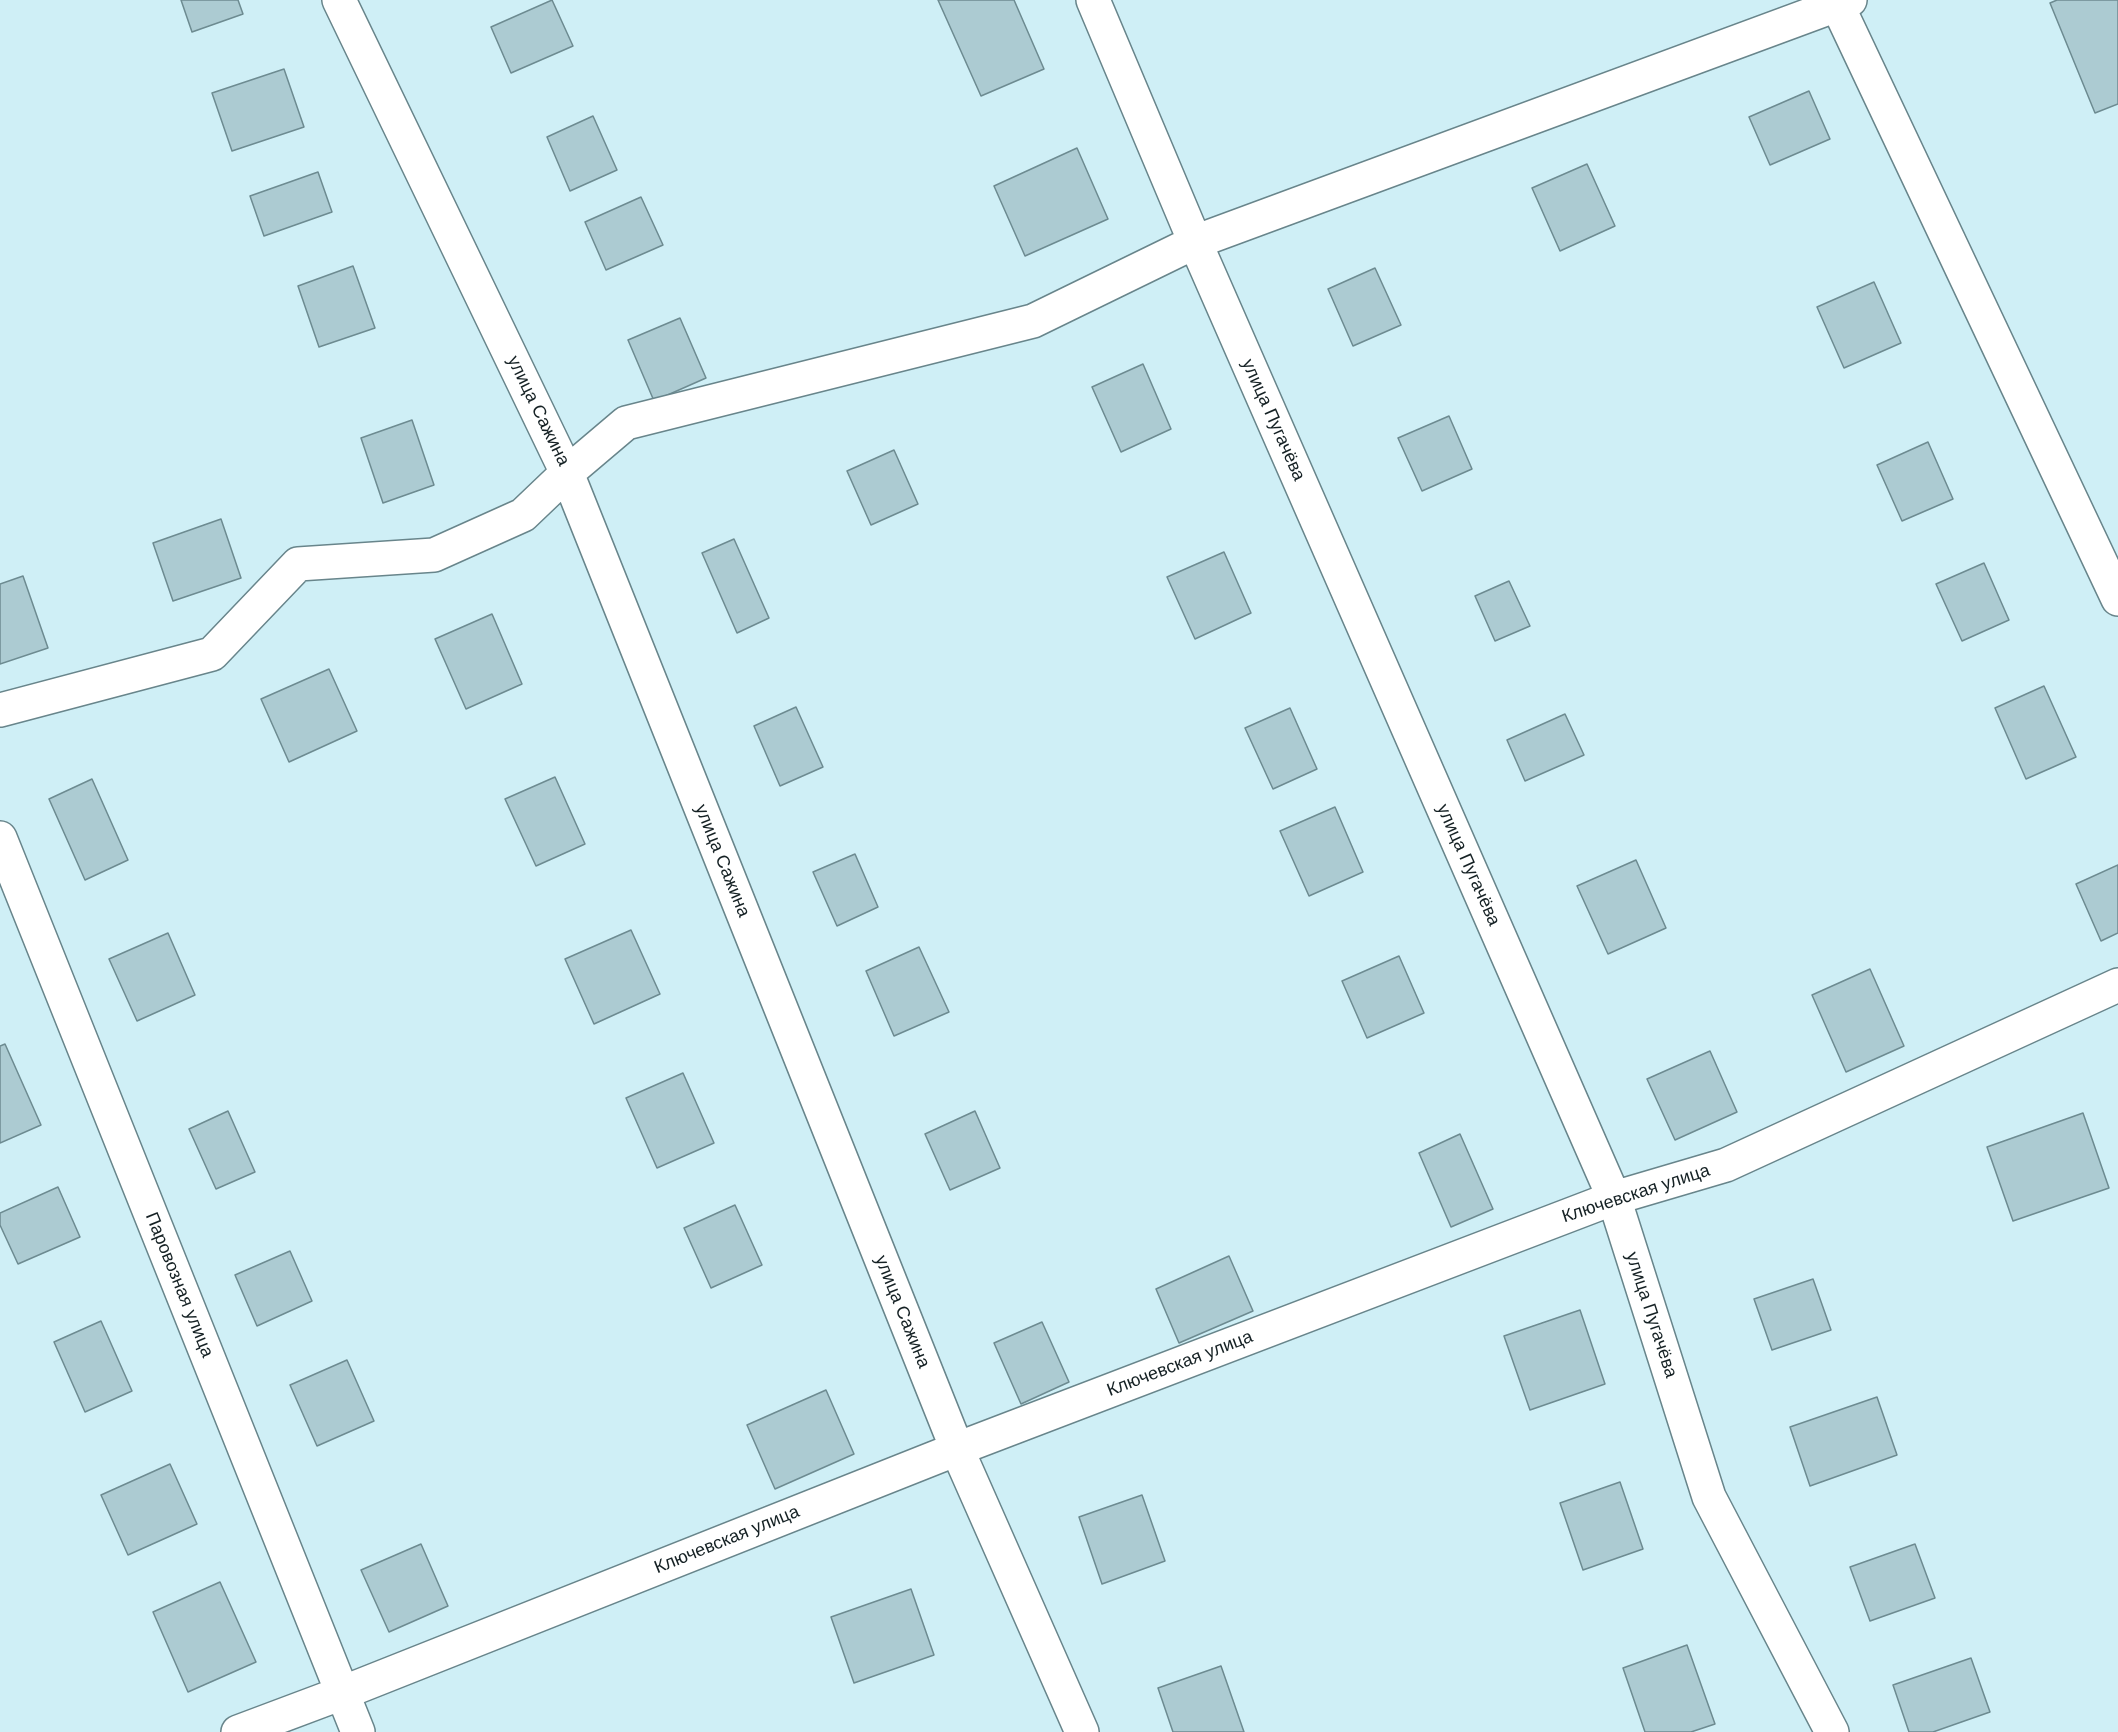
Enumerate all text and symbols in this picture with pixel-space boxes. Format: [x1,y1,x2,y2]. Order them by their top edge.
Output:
street label: улица Сажина [502,352,574,470]
street label: улица Пугачёва [1236,356,1310,484]
street label: улица Сажина [690,801,754,921]
street label: улица Пугачёва [1431,801,1505,929]
street label: Ключевская улица [1559,1160,1713,1228]
street label: Паровозная улица [140,1209,218,1361]
street label: улица Пугачёва [1620,1249,1682,1381]
street label: улица Сажина [870,1252,934,1372]
street label: Ключевская улица [1104,1326,1256,1402]
street label: Ключевская улица [651,1501,803,1579]

